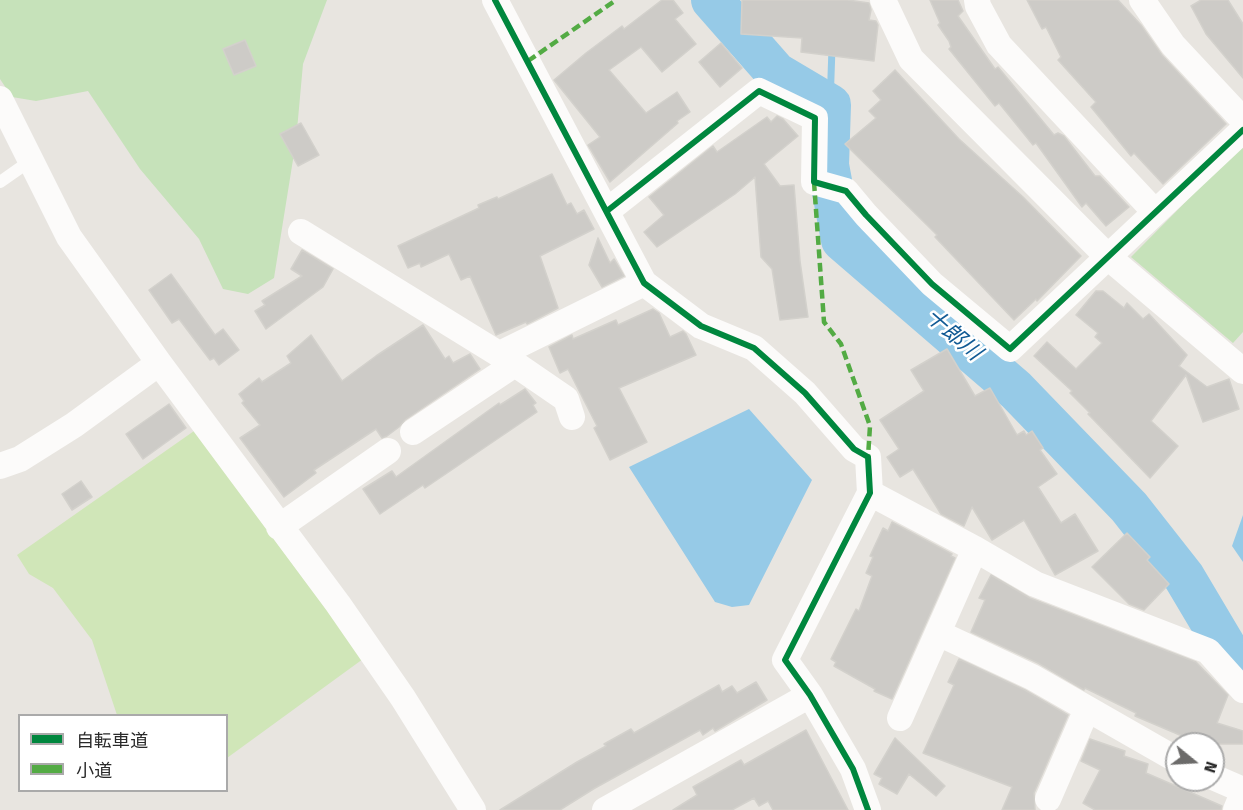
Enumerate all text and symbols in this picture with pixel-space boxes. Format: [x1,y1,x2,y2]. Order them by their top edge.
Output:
water label: 十郎川 [919,303,987,367]
legend [18,714,228,792]
text: 自転車道 [76,730,148,752]
north arrow [1165,732,1225,792]
text: N [1200,759,1221,775]
text: 小道 [76,760,112,782]

